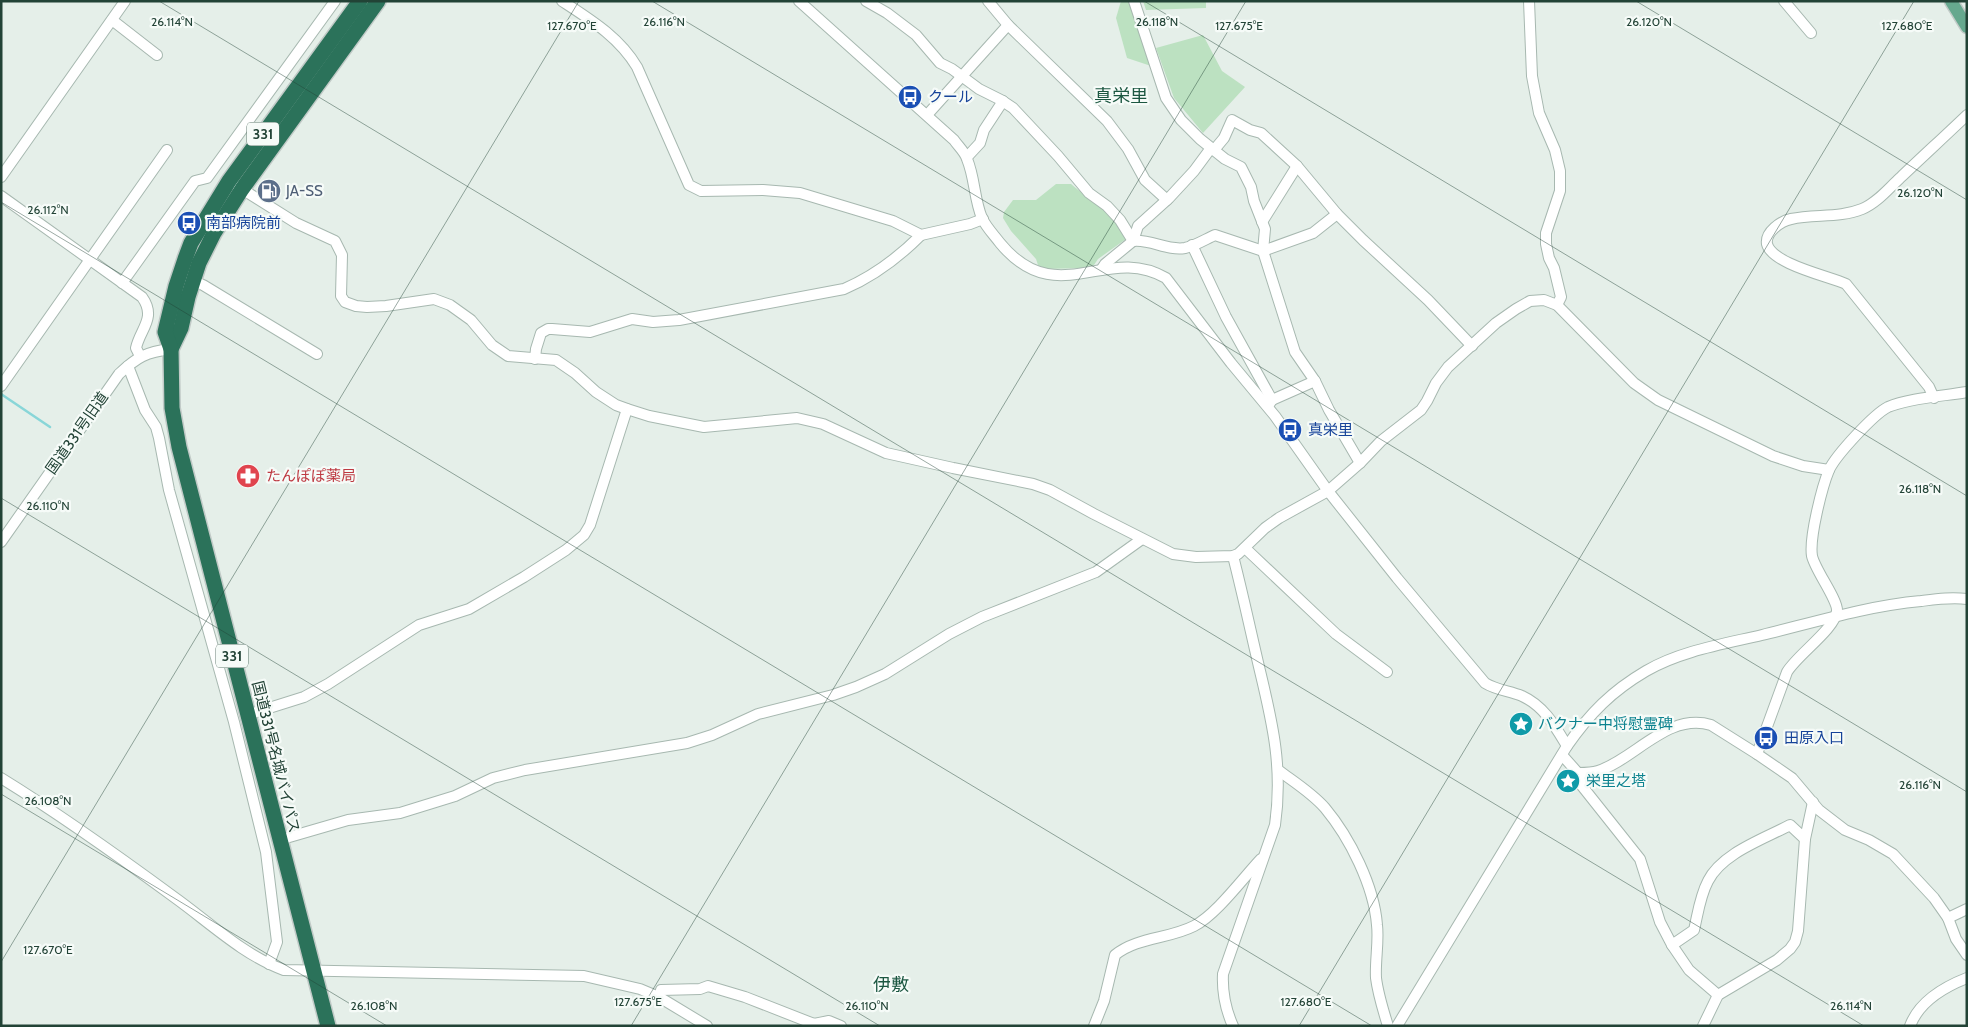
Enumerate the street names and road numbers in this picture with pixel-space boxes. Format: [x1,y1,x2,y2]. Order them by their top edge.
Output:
road number: 331 [247,122,279,146]
street label: 国道331号旧道 [42,388,112,478]
road number: 331 [216,644,248,668]
street label: 国道331号名城バイパス [248,679,304,835]

